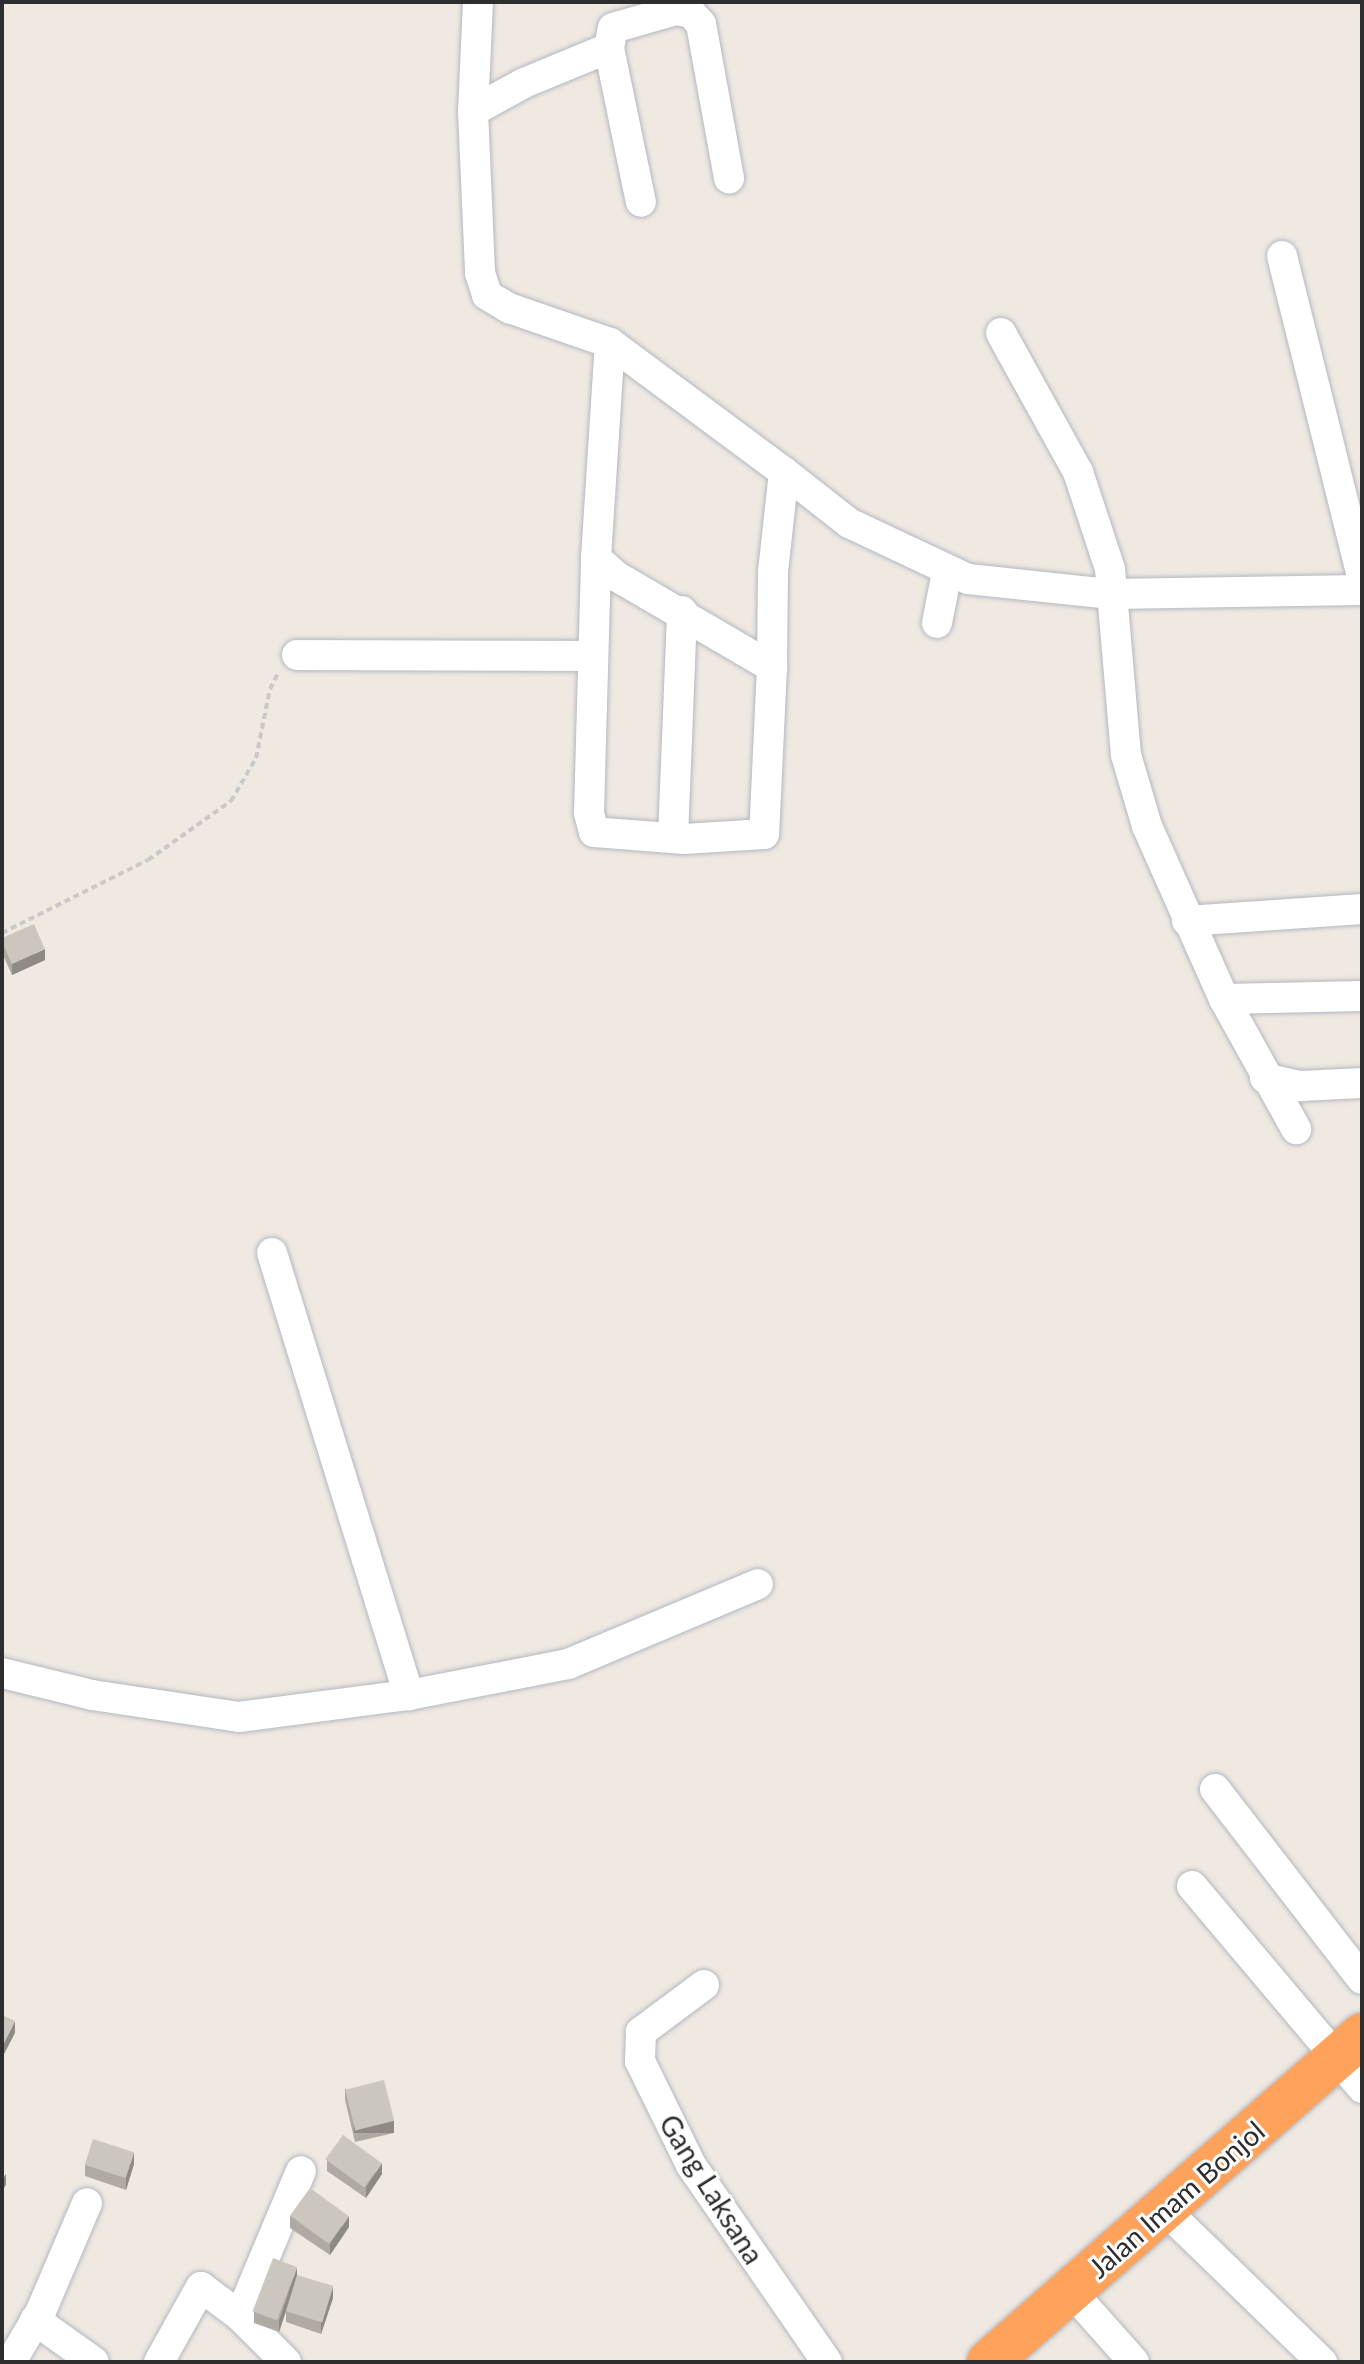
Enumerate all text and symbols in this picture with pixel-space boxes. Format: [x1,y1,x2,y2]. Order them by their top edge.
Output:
street label: Gang Laksana [653,2108,771,2270]
street label: Jalan Imam Bonjol [1081,2114,1271,2284]

